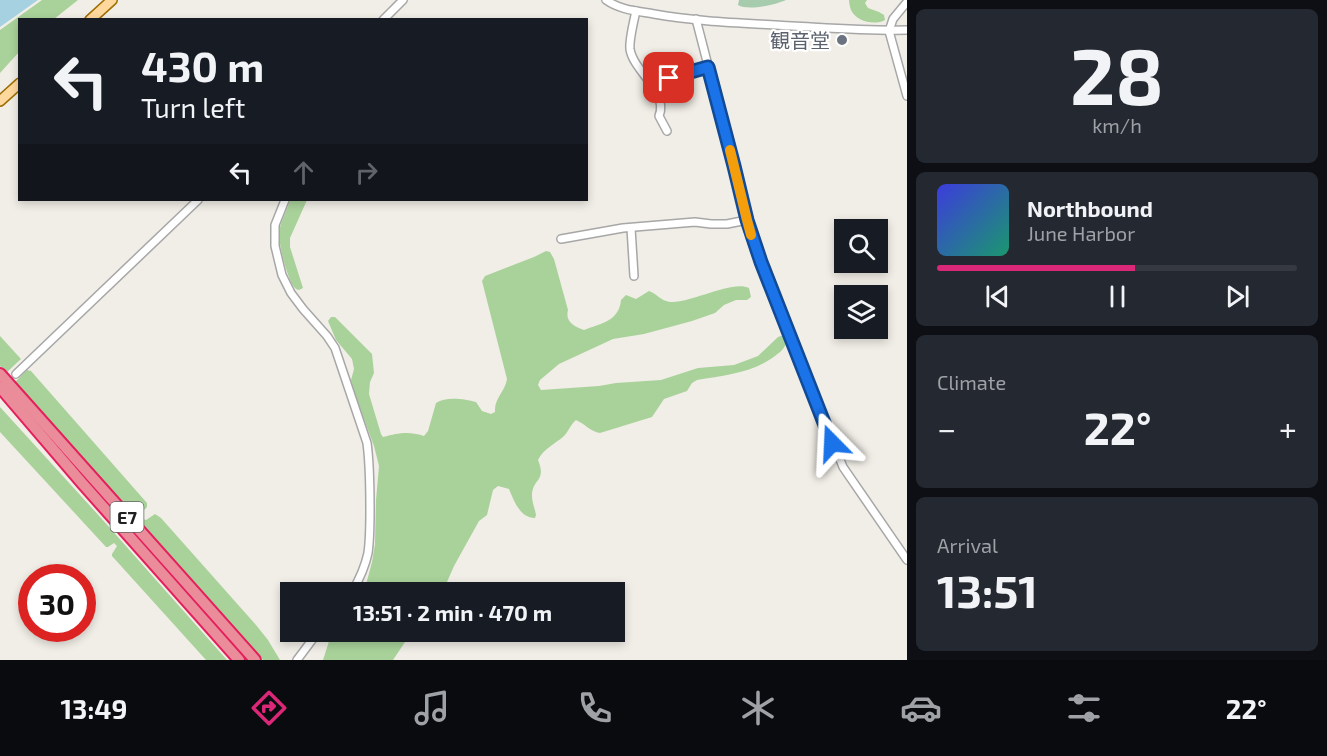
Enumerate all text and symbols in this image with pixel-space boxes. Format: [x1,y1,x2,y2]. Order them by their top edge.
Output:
text: 28 [1070,27,1164,121]
place label: 観音堂 [770,28,830,52]
marker: 観音堂 [835,33,849,47]
text: 430 m [141,40,264,90]
icon: left [42,42,120,120]
pin [643,52,694,103]
icon: arrive [652,61,685,94]
text: Turn left [141,91,245,123]
text: km/h [1092,113,1142,137]
icon: left [224,156,257,189]
icon: ahead [287,156,320,189]
icon: right [350,156,383,189]
text: Northbound [1027,195,1153,221]
map controls [834,219,888,339]
button: search [834,219,888,273]
text: June Harbor [1027,221,1135,245]
icon: previous [981,280,1014,313]
icon: pause [1101,280,1134,313]
icon: next [1221,280,1254,313]
button: layers [834,285,888,339]
text: Climate [937,370,1006,394]
text: 22° [1084,400,1151,454]
text: − [937,408,956,448]
text: + [1279,408,1297,448]
position arrow [800,411,864,475]
road number: E7 [110,502,144,532]
text: Arrival [937,533,998,557]
text: 13:51 [937,563,1038,617]
speed limit sign: 30 [18,564,96,642]
text: 13:51 · 2 min · 470 m [353,599,552,625]
icon: directions [248,687,290,729]
icon: music [411,687,453,729]
icon: phone [574,687,616,729]
icon: climate [737,687,779,729]
icon: car [900,687,942,729]
icon: filters [1063,687,1105,729]
text: 13:49 [60,692,128,724]
text: 22° [1226,692,1267,724]

